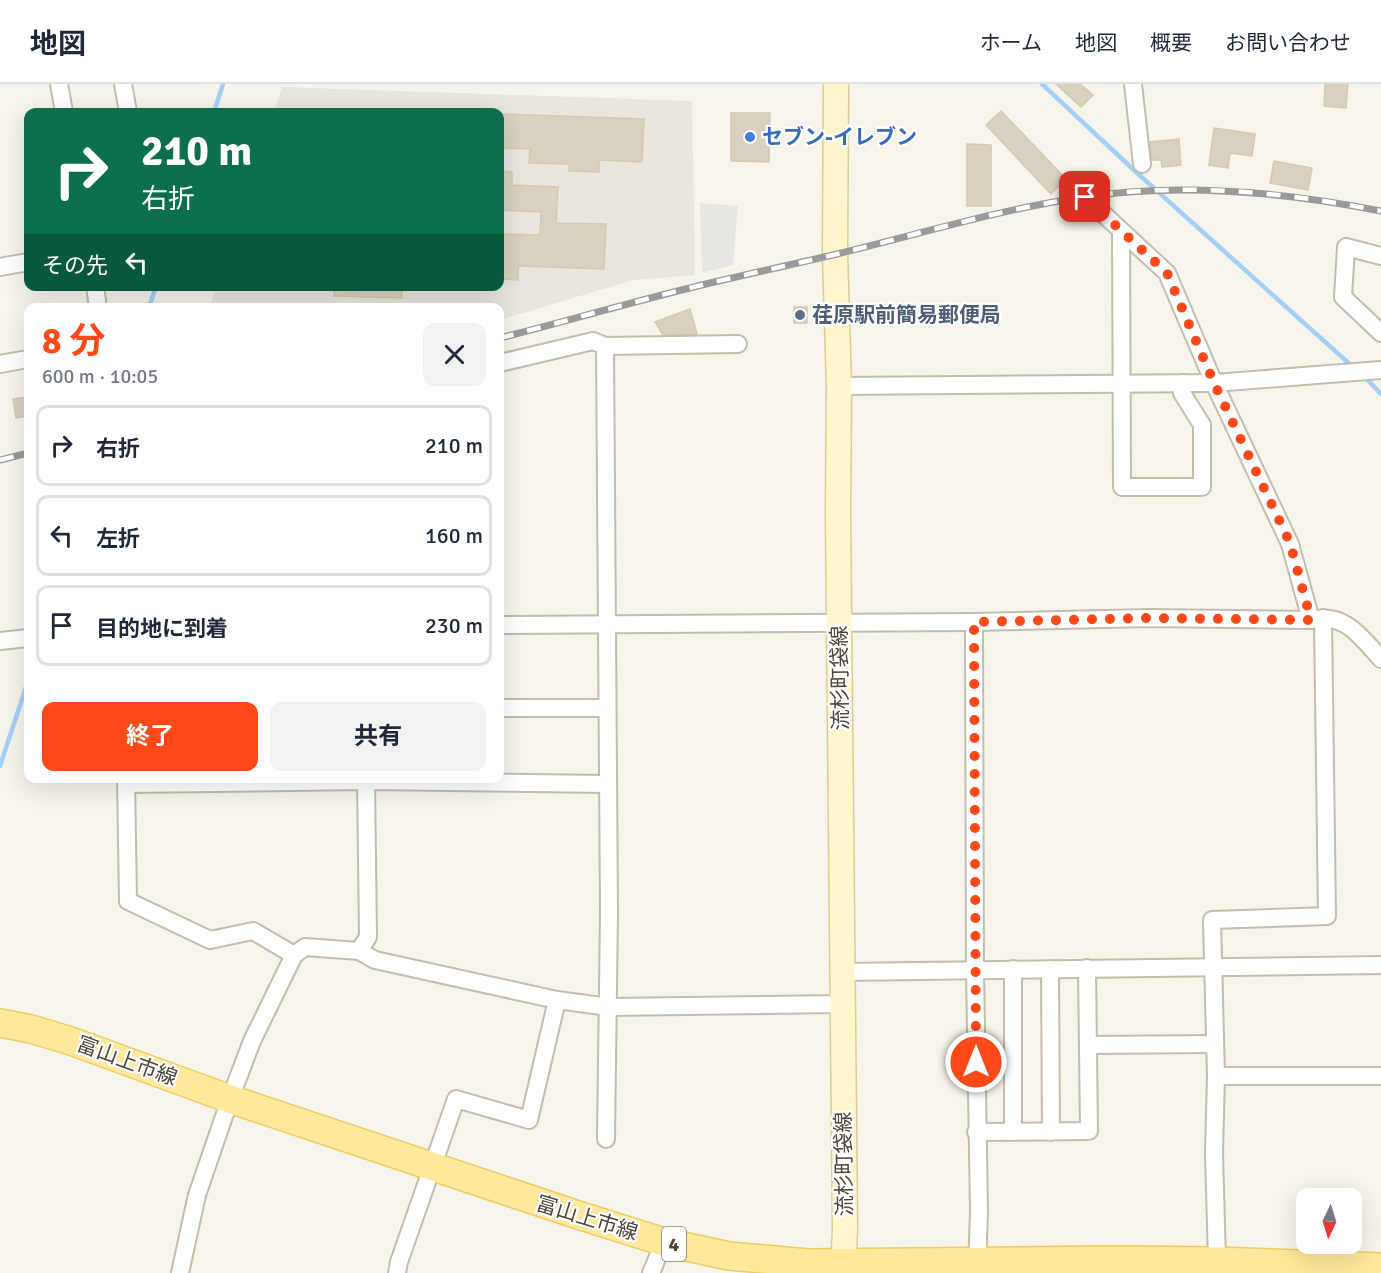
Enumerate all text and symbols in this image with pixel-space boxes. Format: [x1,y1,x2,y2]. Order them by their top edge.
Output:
text: 地図 [30,27,86,61]
text: ホーム [980,30,1042,56]
text: 地図 [1075,30,1117,56]
text: 概要 [1150,30,1192,56]
text: お問い合わせ [1225,30,1351,56]
place label: セブン-イレブン [762,124,917,150]
text: 210 m [141,126,252,177]
marker: セブン-イレブン [743,130,757,144]
icon: right [42,132,120,210]
pin [1059,171,1110,222]
icon: arrive [1068,180,1101,213]
text: 右折 [141,183,195,216]
icon: left [120,246,153,279]
text: その先 [42,252,108,279]
place label: 荏原駅前簡易郵便局 [812,302,1001,328]
marker: 荏原駅前簡易郵便局 [793,308,807,322]
text: 8 分 [42,319,105,364]
button: close [423,323,486,386]
text: 600 m · 10:05 [42,364,158,389]
icon: right [45,429,78,462]
text: 210 m [425,432,483,459]
text: 右折 [96,435,140,462]
icon: left [45,519,78,552]
text: 160 m [425,522,483,549]
text: 左折 [96,525,140,552]
icon: arrive [45,609,78,642]
text: 230 m [425,612,483,639]
text: 目的地に到着 [96,615,228,642]
street label: 流杉町袋線 [826,625,854,731]
button: 終了 [42,702,258,771]
button: 共有 [270,702,486,771]
position arrow [944,1030,1008,1094]
street label: 富山上市線 [73,1031,181,1091]
street label: 流杉町袋線 [830,1111,858,1217]
north arrow [1296,1188,1362,1254]
map controls [1296,1188,1362,1254]
street label: 富山上市線 [533,1190,641,1246]
road number: 4 [662,1227,686,1261]

